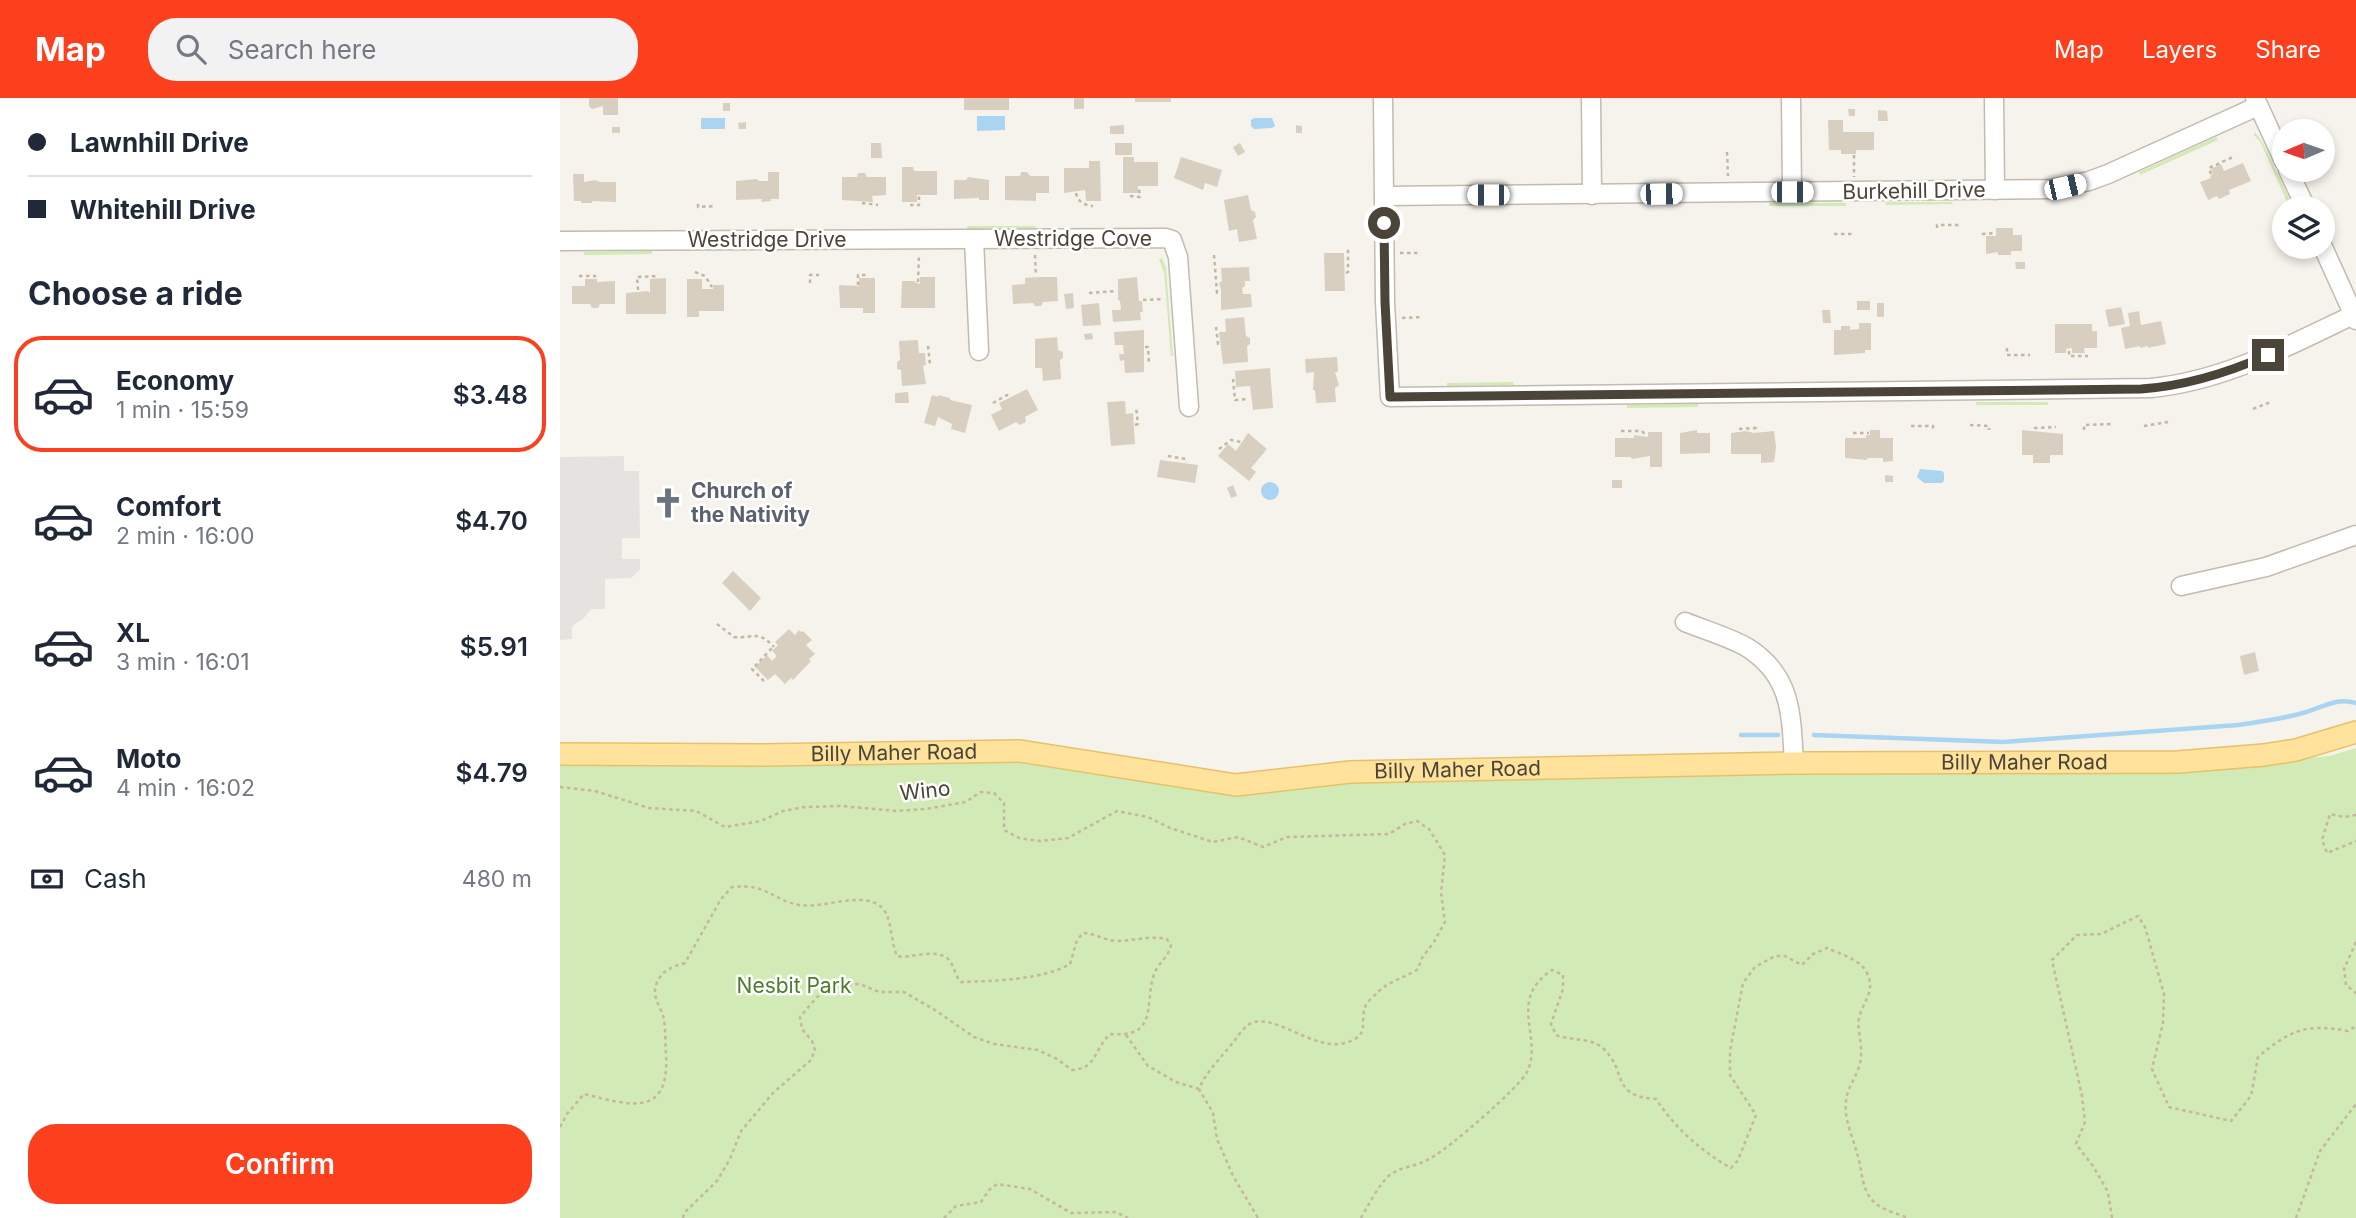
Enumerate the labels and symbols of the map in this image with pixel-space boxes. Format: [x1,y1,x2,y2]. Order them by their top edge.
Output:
north arrow [2272,119,2334,182]
car [2043,172,2088,202]
street label: Burkehill Drive [1842,177,1986,204]
car [1772,182,1814,203]
car [1640,183,1683,205]
car [1468,185,1510,206]
route start [1368,207,1400,239]
street label: Westridge Cove [994,226,1152,251]
street label: Westridge Drive [687,227,847,252]
route end [2252,339,2284,371]
place label: Church of the Nativity [691,478,810,527]
church icon: Church of the Nativity [651,486,685,520]
street label: Billy Maher Road [810,739,978,766]
street label: Billy Maher Road [1941,749,2108,775]
street label: Billy Maher Road [1374,755,1541,784]
street label: Wino [898,775,952,806]
park label: Nesbit Park [737,973,852,998]

